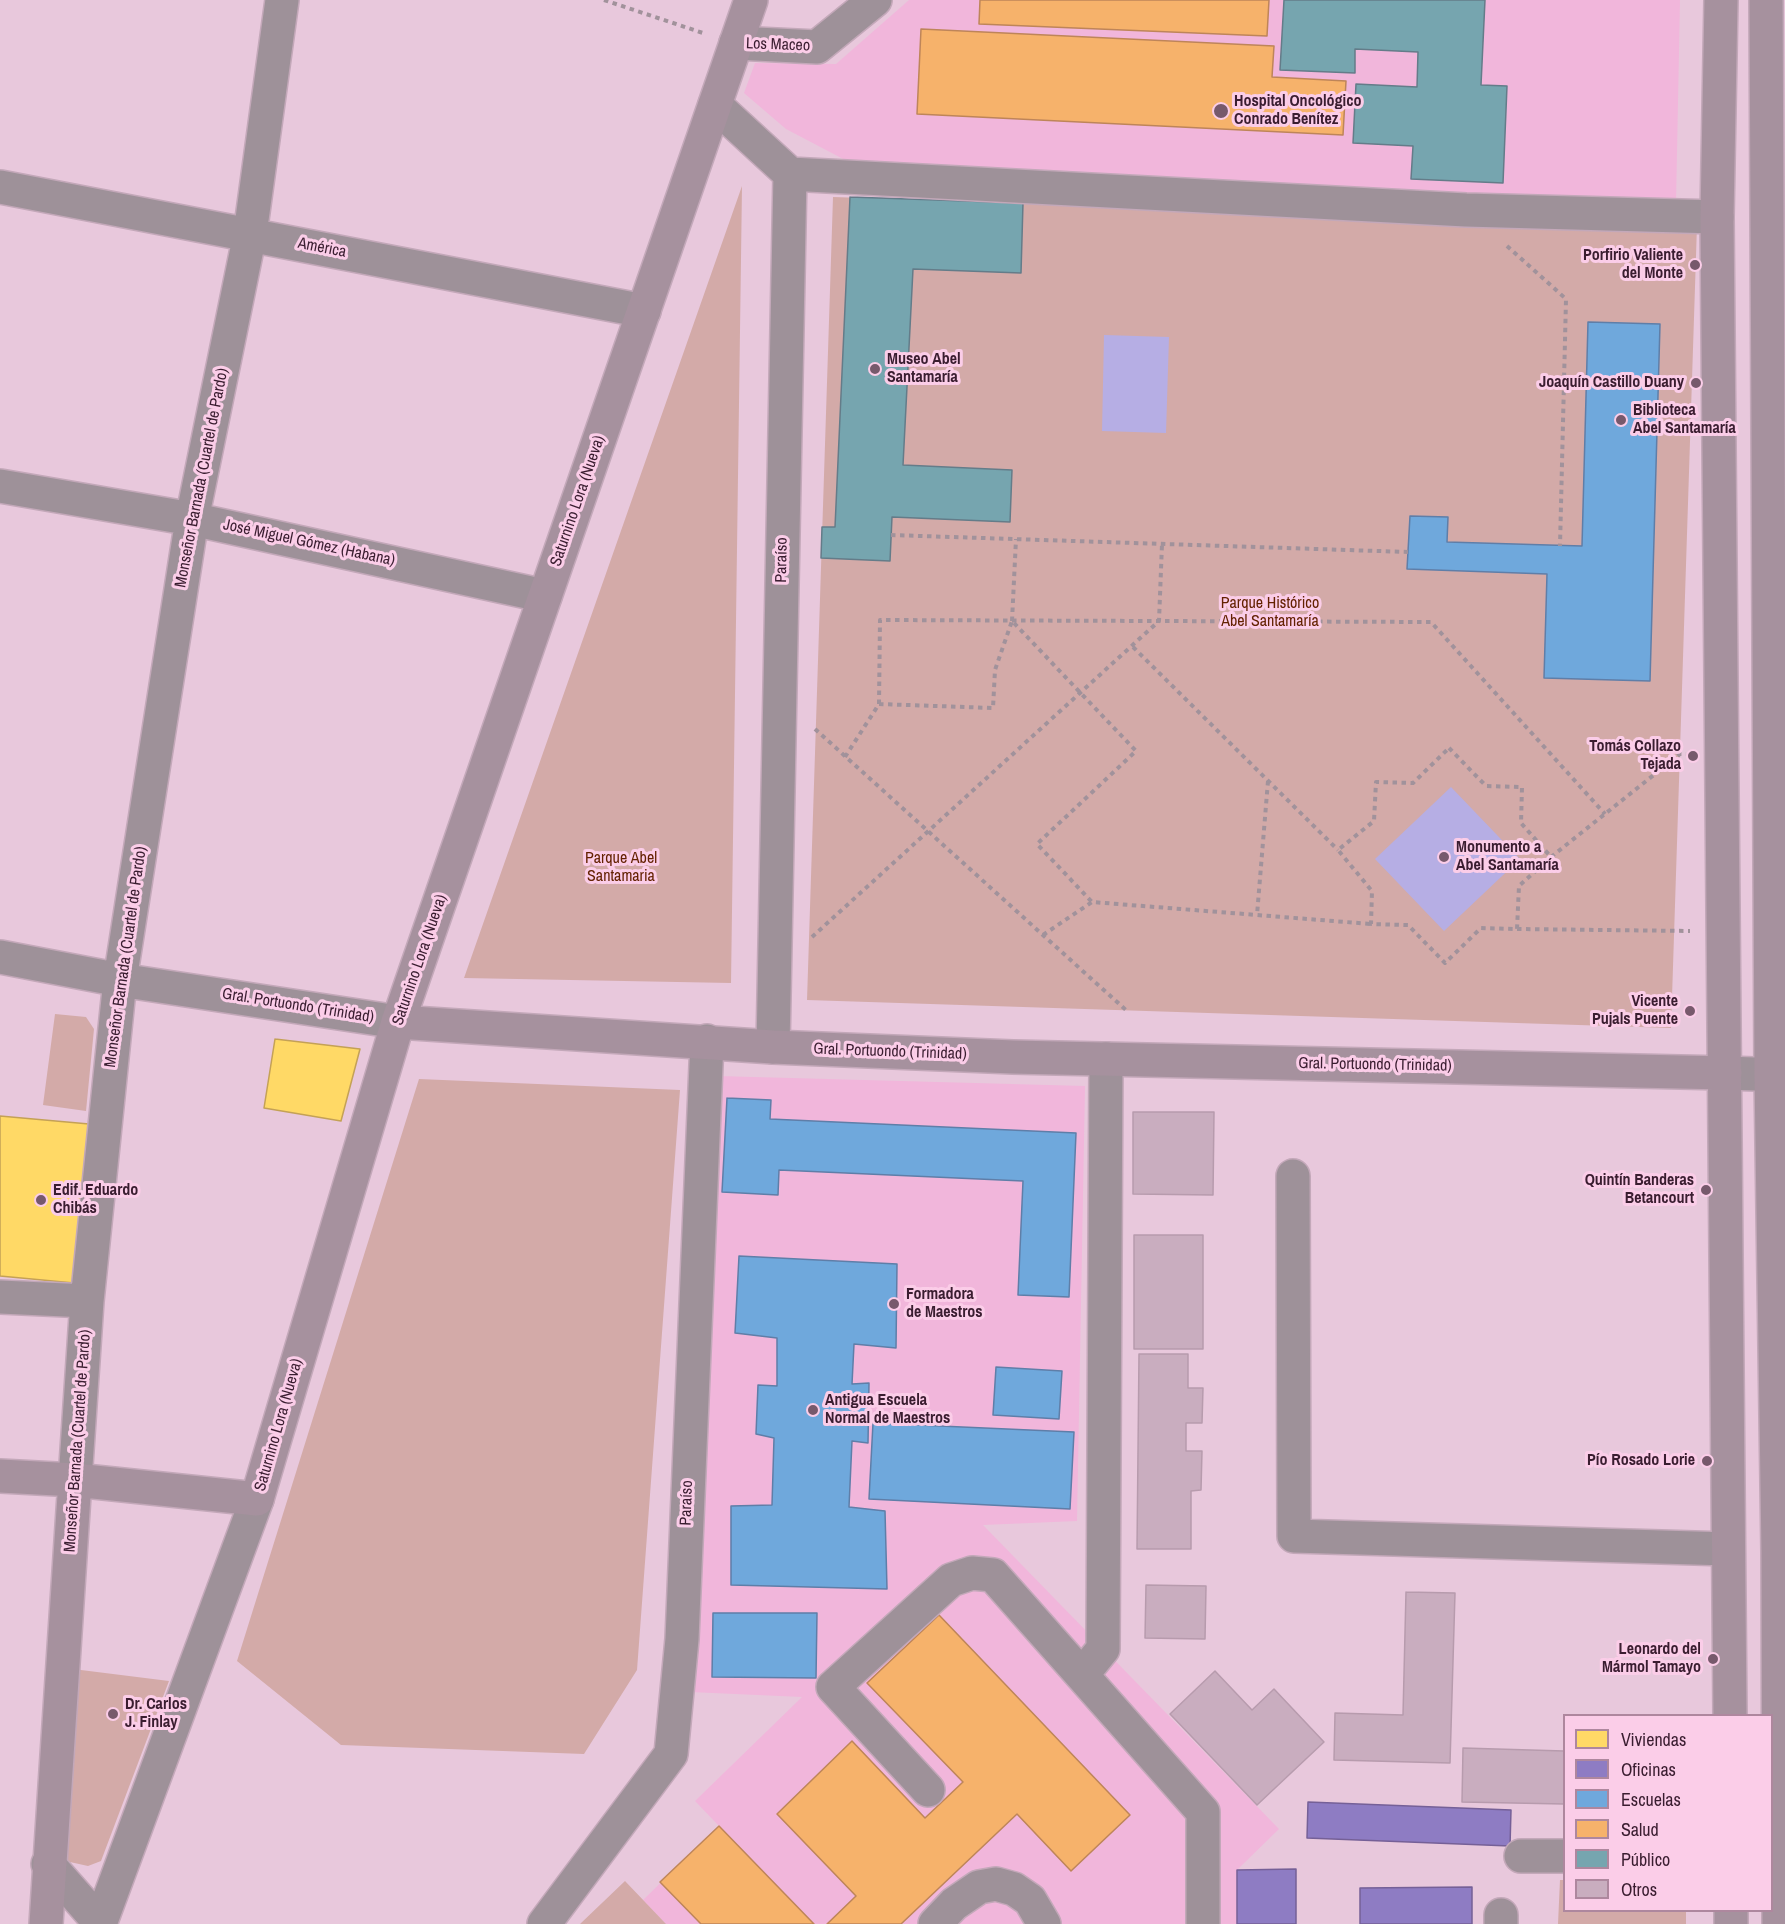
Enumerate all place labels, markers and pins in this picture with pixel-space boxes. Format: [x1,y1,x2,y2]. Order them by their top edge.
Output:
place label: Hospital Oncológico Conrado Benítez [1234,92,1362,130]
marker: Hospital Oncológico Conrado Benítez [1212,102,1230,120]
place label: Porfirio Valiente del Monte [1583,246,1683,284]
marker: Porfirio Valiente del Monte [1688,258,1702,272]
place label: Museo Abel Santamaría [887,350,961,388]
marker: Museo Abel Santamaría [868,362,882,376]
place label: Joaquín Castillo Duany [1539,373,1684,393]
marker: Joaquín Castillo Duany [1689,376,1703,390]
place label: Biblioteca Abel Santamaría [1633,401,1736,439]
marker: Biblioteca Abel Santamaría [1614,413,1628,427]
place label: Tomás Collazo Tejada [1589,737,1681,775]
marker: Tomás Collazo Tejada [1686,749,1700,763]
place label: Monumento a Abel Santamaría [1456,838,1559,876]
marker: Monumento a Abel Santamaría [1437,850,1451,864]
place label: Vicente Pujals Puente [1592,992,1678,1030]
marker: Vicente Pujals Puente [1683,1004,1697,1018]
place label: Quintín Banderas Betancourt [1585,1171,1694,1209]
place label: Edif. Eduardo Chibás [53,1181,138,1219]
marker: Quintín Banderas Betancourt [1699,1183,1713,1197]
marker: Edif. Eduardo Chibás [34,1193,48,1207]
place label: Formadora de Maestros [906,1285,983,1323]
marker: Formadora de Maestros [887,1297,901,1311]
place label: Antigua Escuela Normal de Maestros [825,1391,950,1429]
marker: Antigua Escuela Normal de Maestros [806,1403,820,1417]
place label: Pío Rosado Lorie [1587,1451,1695,1471]
marker: Pío Rosado Lorie [1700,1454,1714,1468]
place label: Leonardo del Mármol Tamayo [1602,1640,1701,1678]
marker: Leonardo del Mármol Tamayo [1706,1652,1720,1666]
place label: Dr. Carlos J. Finlay [125,1695,187,1733]
marker: Dr. Carlos J. Finlay [106,1707,120,1721]

